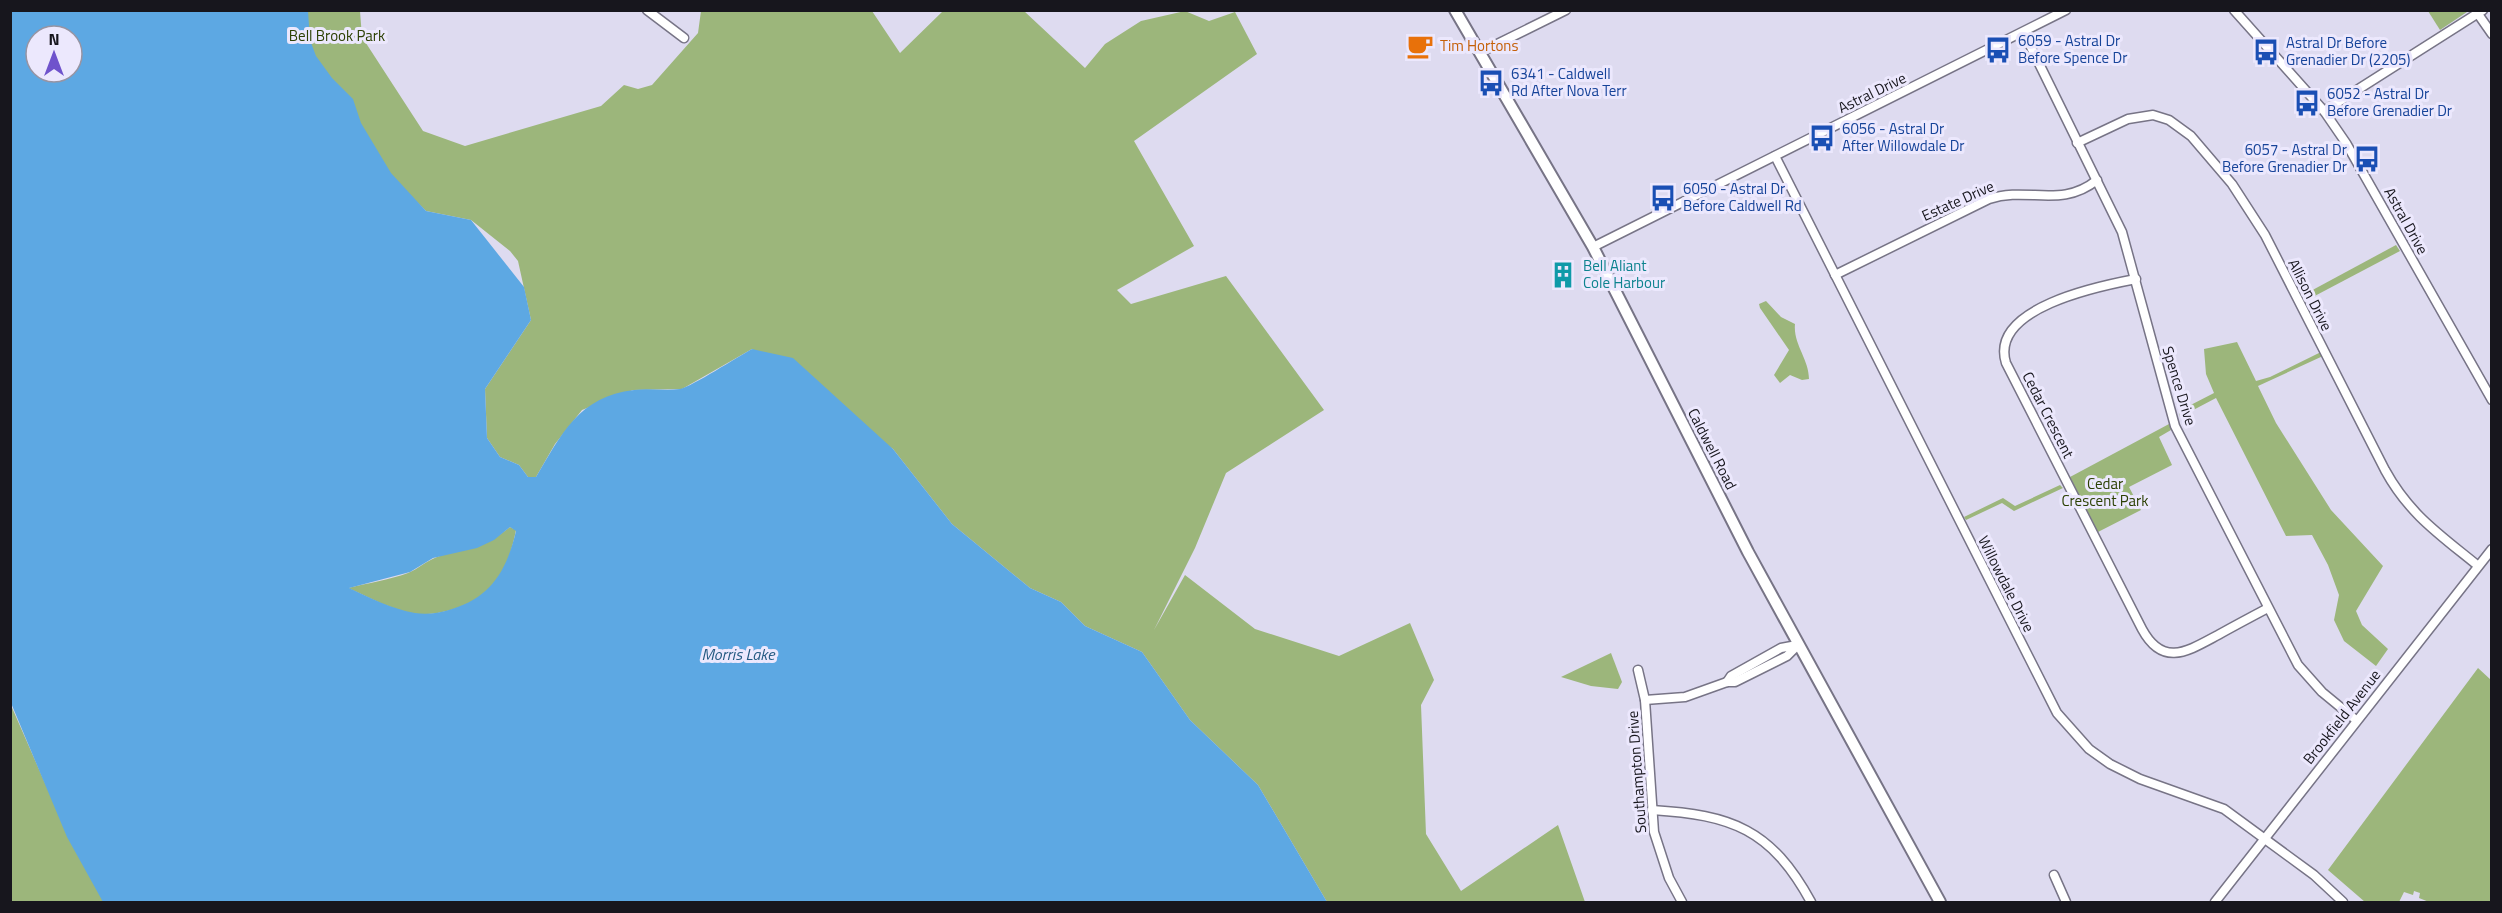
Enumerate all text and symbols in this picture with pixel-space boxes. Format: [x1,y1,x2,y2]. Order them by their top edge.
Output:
north arrow [24,24,84,84]
park label: Bell Brook Park [289,24,385,47]
text: N [48,27,60,51]
place label: 6059 - Astral Dr Before Spence Dr [2018,29,2127,69]
cafe icon: Tim Hortons [1405,31,1435,61]
place label: Astral Dr Before Grenadier Dr (2205) [2286,31,2410,71]
place label: Tim Hortons [1440,34,1518,57]
bus stop icon: 6059 - Astral Dr Before Spence Dr [1983,35,2013,65]
bus stop icon: Astral Dr Before Grenadier Dr (2205) [2251,37,2281,67]
place label: 6341 - Caldwell Rd After Nova Terr [1511,62,1627,102]
street label: Astral Drive [1834,66,1910,119]
bus stop icon: 6341 - Caldwell Rd After Nova Terr [1476,68,1506,98]
place label: 6052 - Astral Dr Before Grenadier Dr [2327,82,2452,122]
bus stop icon: 6052 - Astral Dr Before Grenadier Dr [2292,88,2322,118]
place label: 6056 - Astral Dr After Willowdale Dr [1842,117,1965,157]
bus stop icon: 6056 - Astral Dr After Willowdale Dr [1807,123,1837,153]
place label: 6057 - Astral Dr Before Grenadier Dr [2222,138,2347,178]
bus stop icon: 6057 - Astral Dr Before Grenadier Dr [2352,144,2382,174]
street label: Estate Drive [1918,174,1998,227]
place label: 6050 - Astral Dr Before Caldwell Rd [1683,177,1802,217]
bus stop icon: 6050 - Astral Dr Before Caldwell Rd [1648,183,1678,213]
street label: Astral Drive [2379,183,2434,258]
place label: Bell Aliant Cole Harbour [1583,254,1665,294]
street label: Allison Drive [2282,255,2338,335]
building icon: Bell Aliant Cole Harbour [1548,260,1578,290]
street label: Spence Drive [2157,343,2202,428]
street label: Cedar Crescent [2017,367,2080,463]
street label: Caldwell Road [1682,404,1743,494]
park label: Cedar Crescent Park [2061,472,2149,512]
street label: Willowdale Drive [1972,532,2041,636]
water label: Morris Lake [701,642,776,666]
street label: Brookfield Avenue [2297,664,2386,769]
street label: Southampton Drive [1621,710,1652,834]

